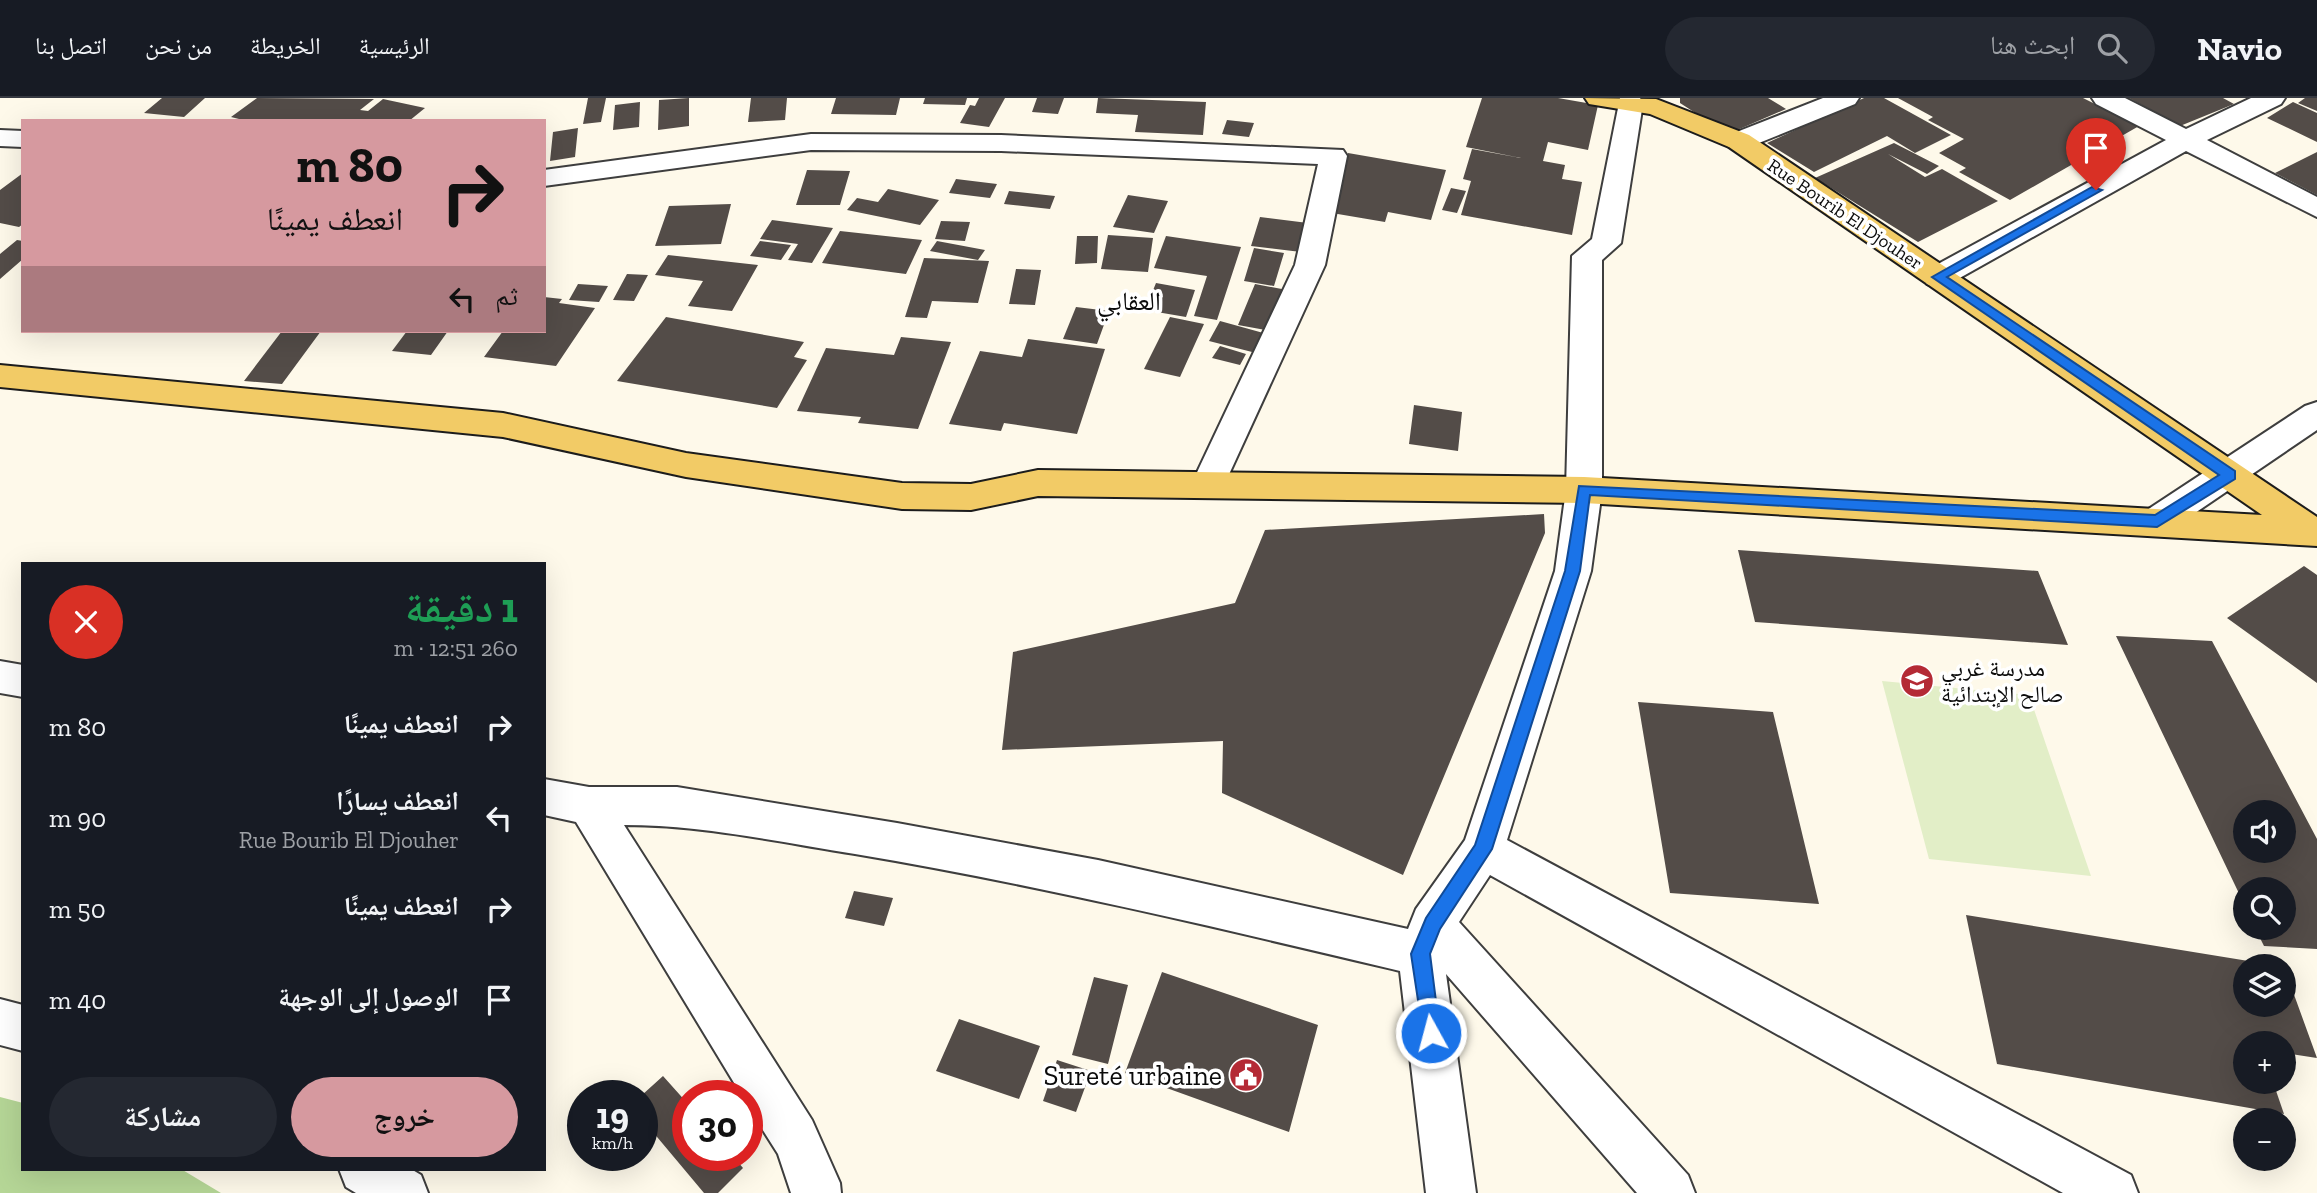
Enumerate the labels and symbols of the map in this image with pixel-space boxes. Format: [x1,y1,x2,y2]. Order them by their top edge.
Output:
pin [2066,118,2126,190]
street label: Rue Bourib El Djouher [1763,154,1927,274]
district label: العقابي [1097,285,1161,322]
place label: مدرسة غربي صالح الإبتدائية [1941,654,2064,709]
school or university icon: مدرسة غربي صالح الإبتدائية [1898,662,1936,700]
position arrow [1394,996,1468,1070]
public building icon: Sureté urbaine [1227,1056,1265,1094]
place label: Sureté urbaine [1044,1059,1222,1092]
speed limit sign: 30 [672,1080,763,1171]

